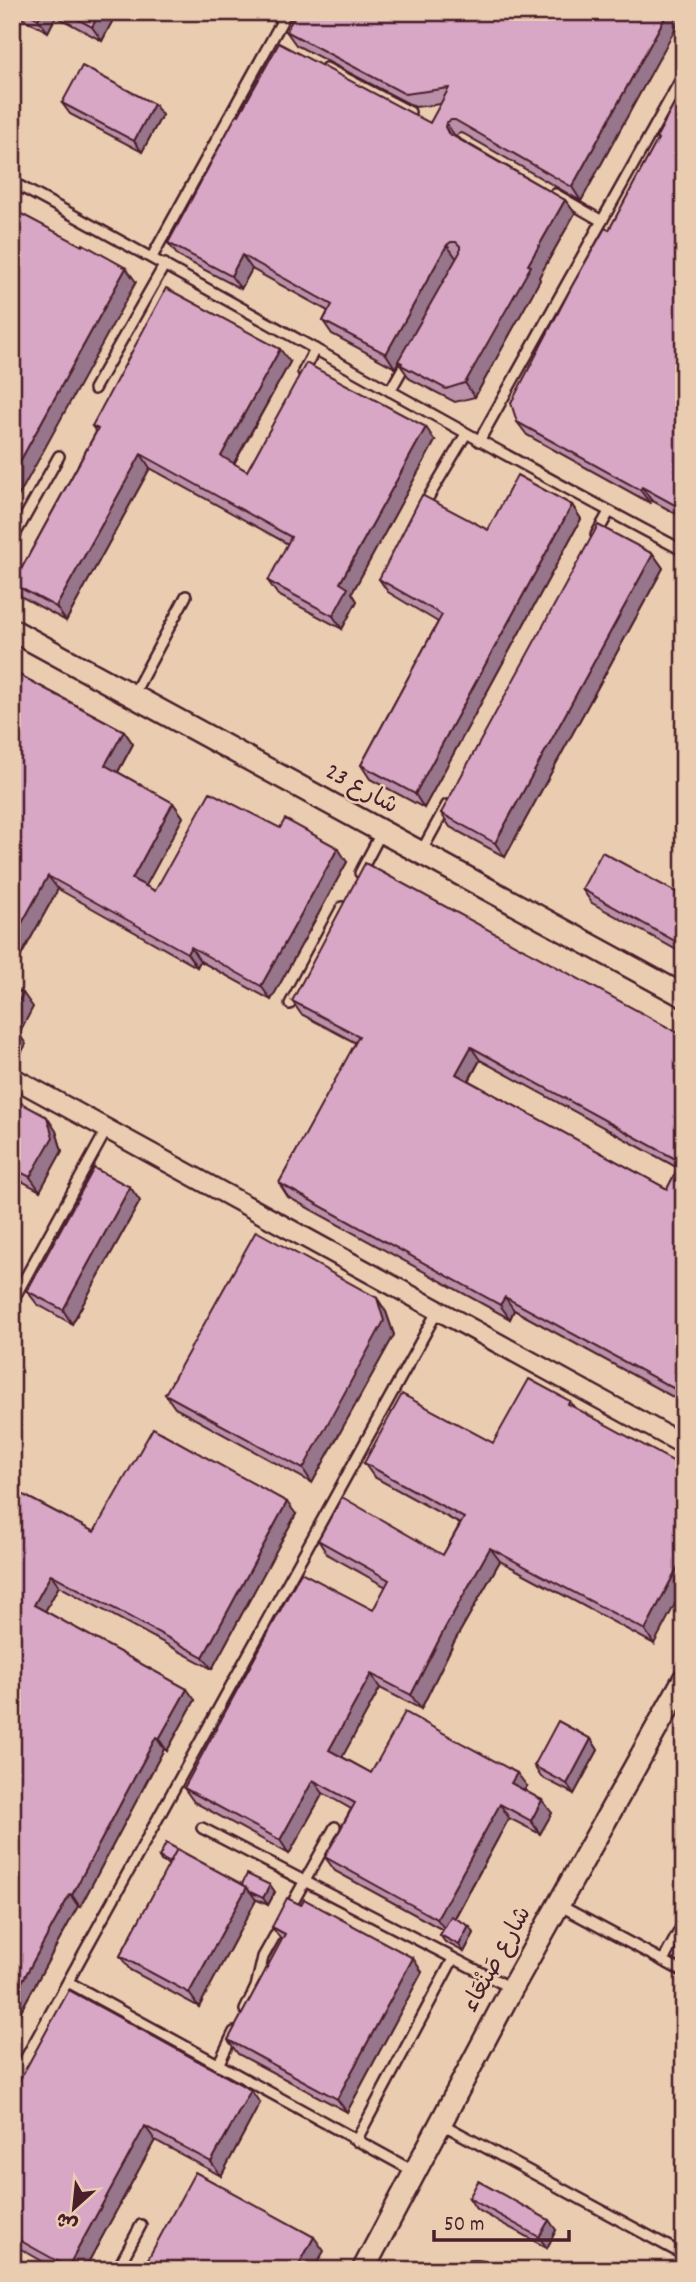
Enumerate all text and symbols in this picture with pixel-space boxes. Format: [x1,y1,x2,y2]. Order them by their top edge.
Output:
street label: شارع 23 [318,756,404,824]
street label: شارع صَنْعَاء [455,1901,541,2019]
north arrow [38,2174,108,2244]
scale bar [434,2198,568,2242]
text: ش [52,2203,83,2237]
text: 50 m [444,2211,484,2241]

